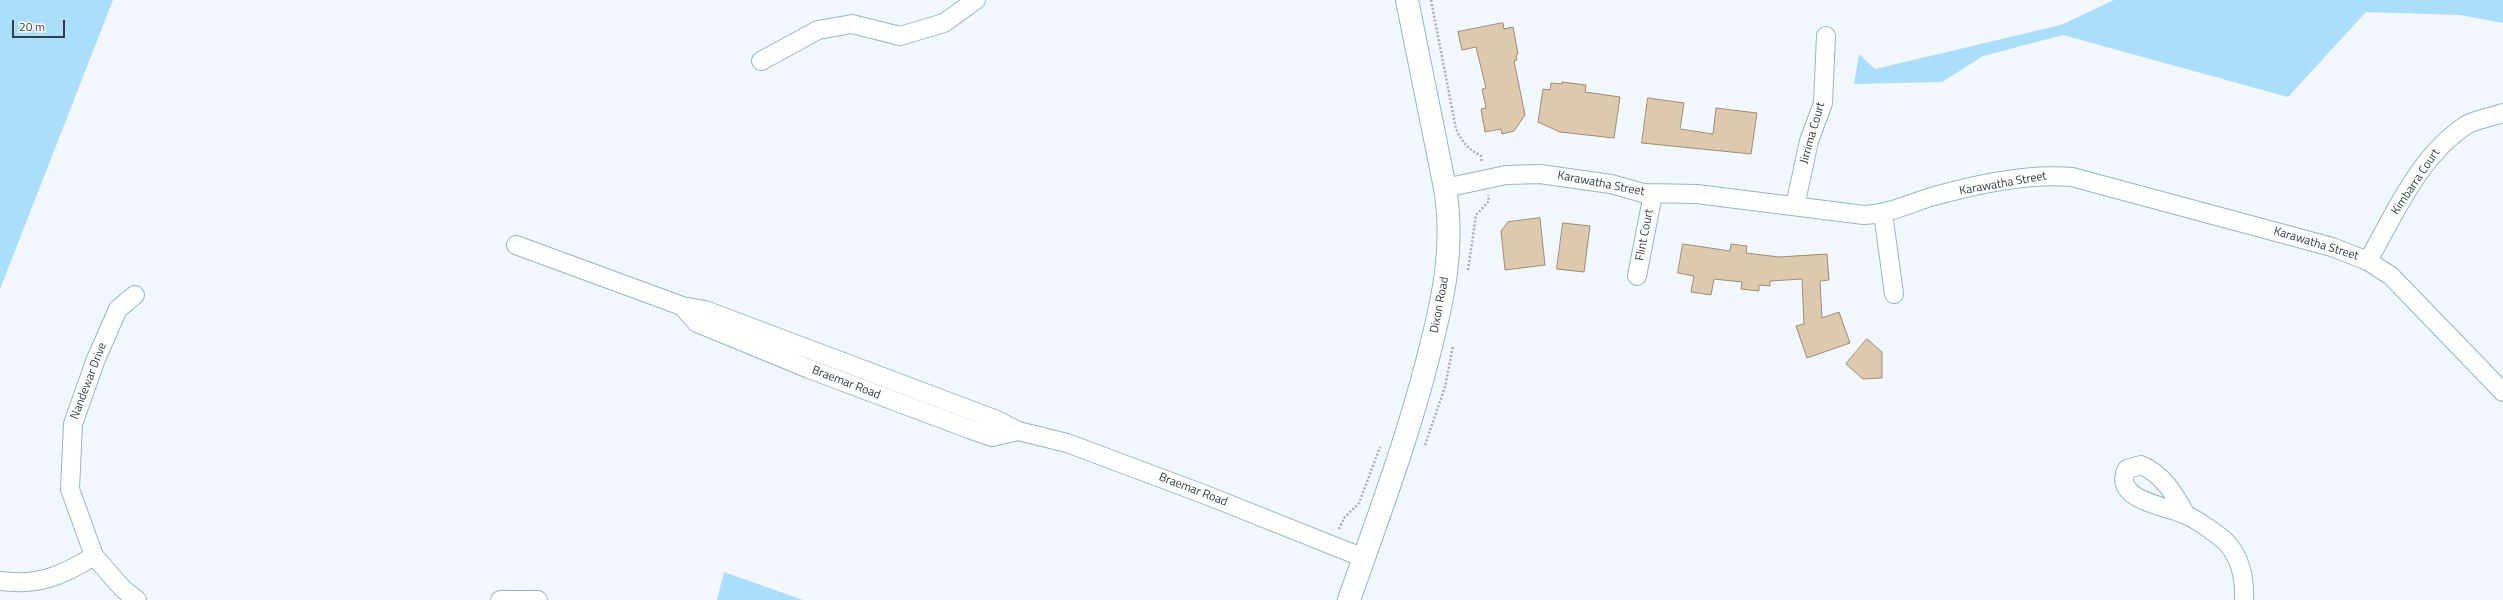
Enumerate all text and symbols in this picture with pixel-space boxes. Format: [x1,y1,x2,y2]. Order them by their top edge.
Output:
scale bar [14,12,67,38]
text: 20 m [19,17,45,36]
street label: Jirrima Court [1797,101,1829,165]
street label: Kimbarra Court [2389,146,2443,218]
street label: Karawatha Street [1556,169,1646,199]
street label: Karawatha Street [1958,169,2048,199]
street label: Flint Court [1633,208,1657,262]
street label: Karawatha Street [2272,224,2360,264]
street label: Dixon Road [1427,276,1453,334]
street label: Nandewar Drive [68,341,110,421]
street label: Braemar Road [810,363,882,403]
street label: Braemar Road [1157,470,1229,510]

